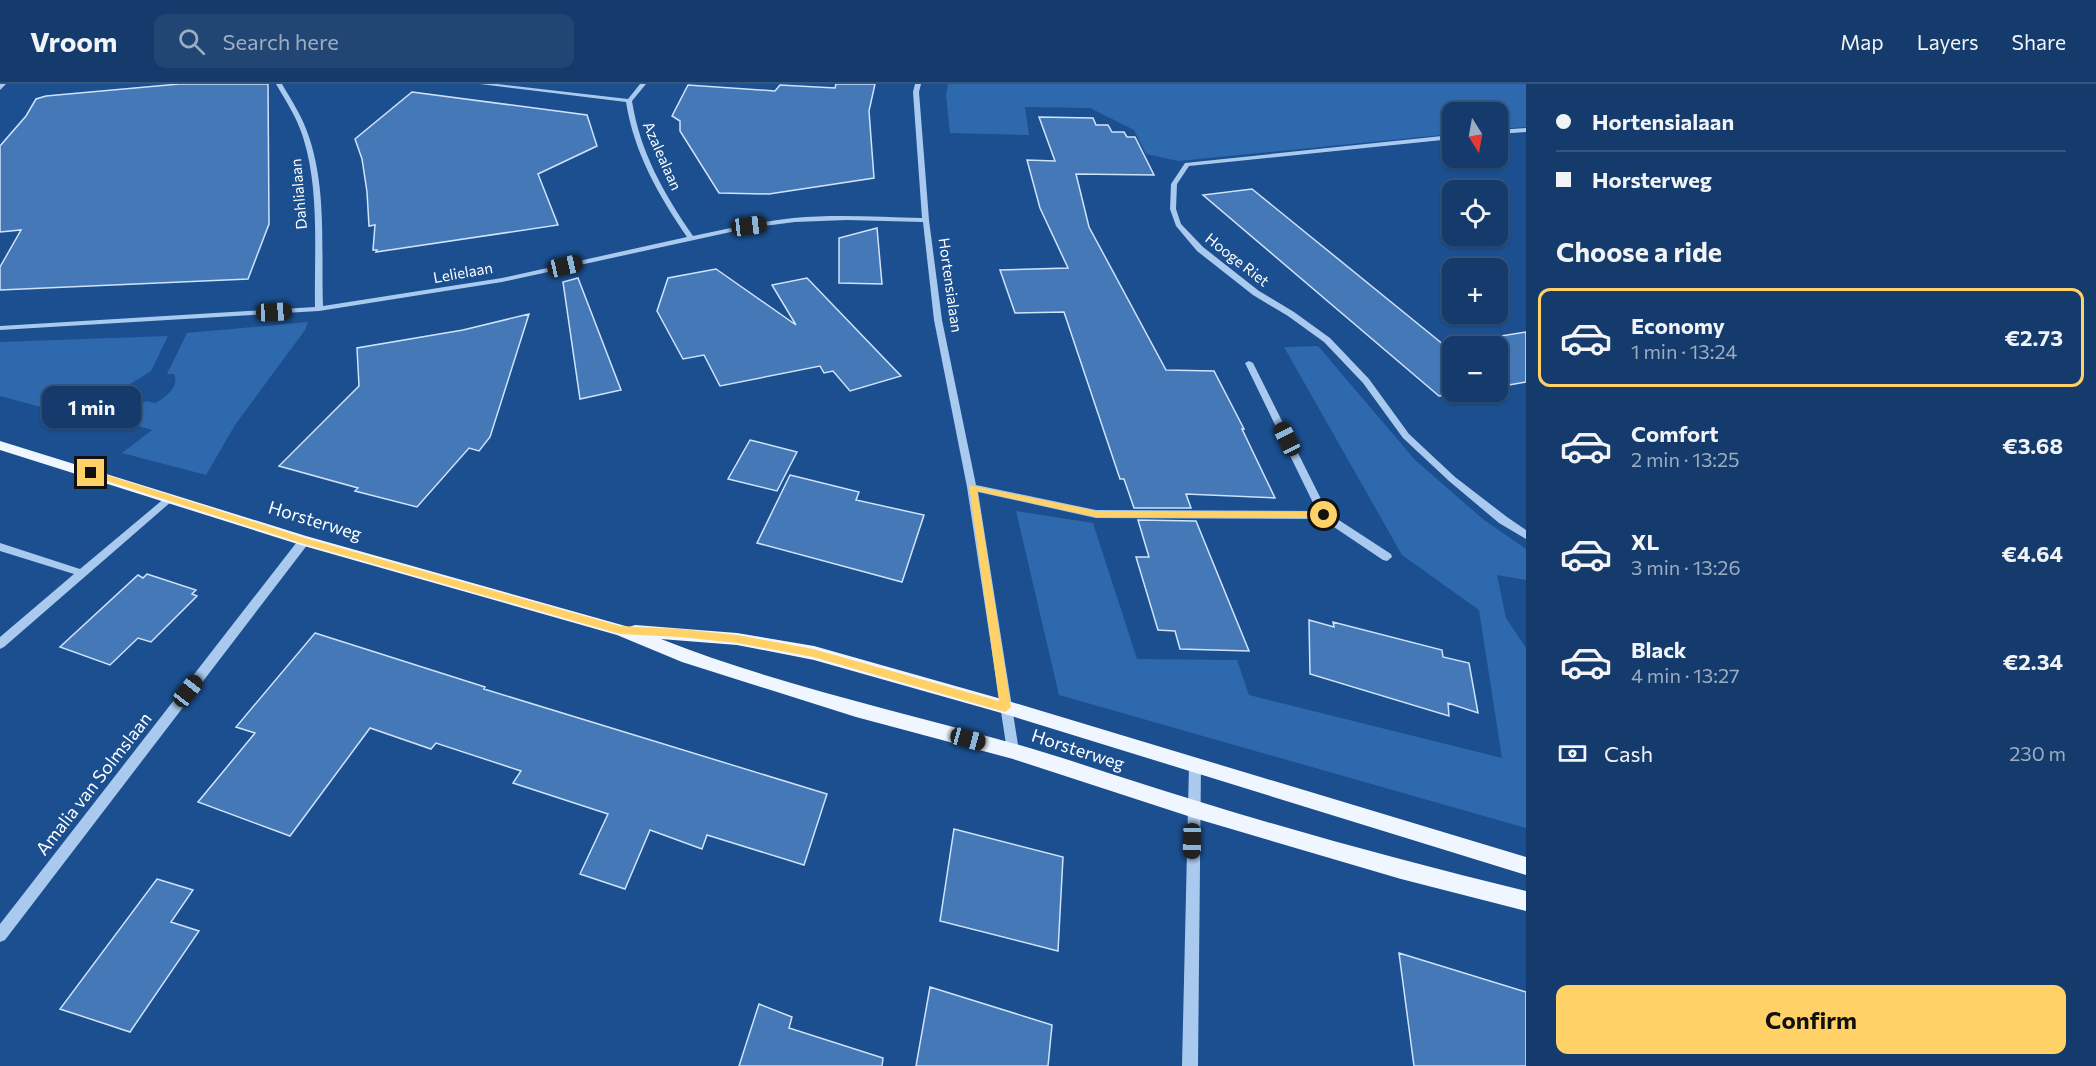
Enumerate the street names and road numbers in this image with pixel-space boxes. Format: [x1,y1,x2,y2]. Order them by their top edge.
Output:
street label: Azalealaan [640,118,686,193]
street label: Dahlialaan [286,158,310,230]
street label: Hooge Riet [1202,229,1273,290]
street label: Hortensialaan [935,236,967,333]
street label: Lelielaan [432,258,494,286]
street label: Horsterweg [266,495,365,545]
street label: Amalia van Solmslaan [31,708,156,859]
street label: Horsterweg [1029,724,1128,775]

